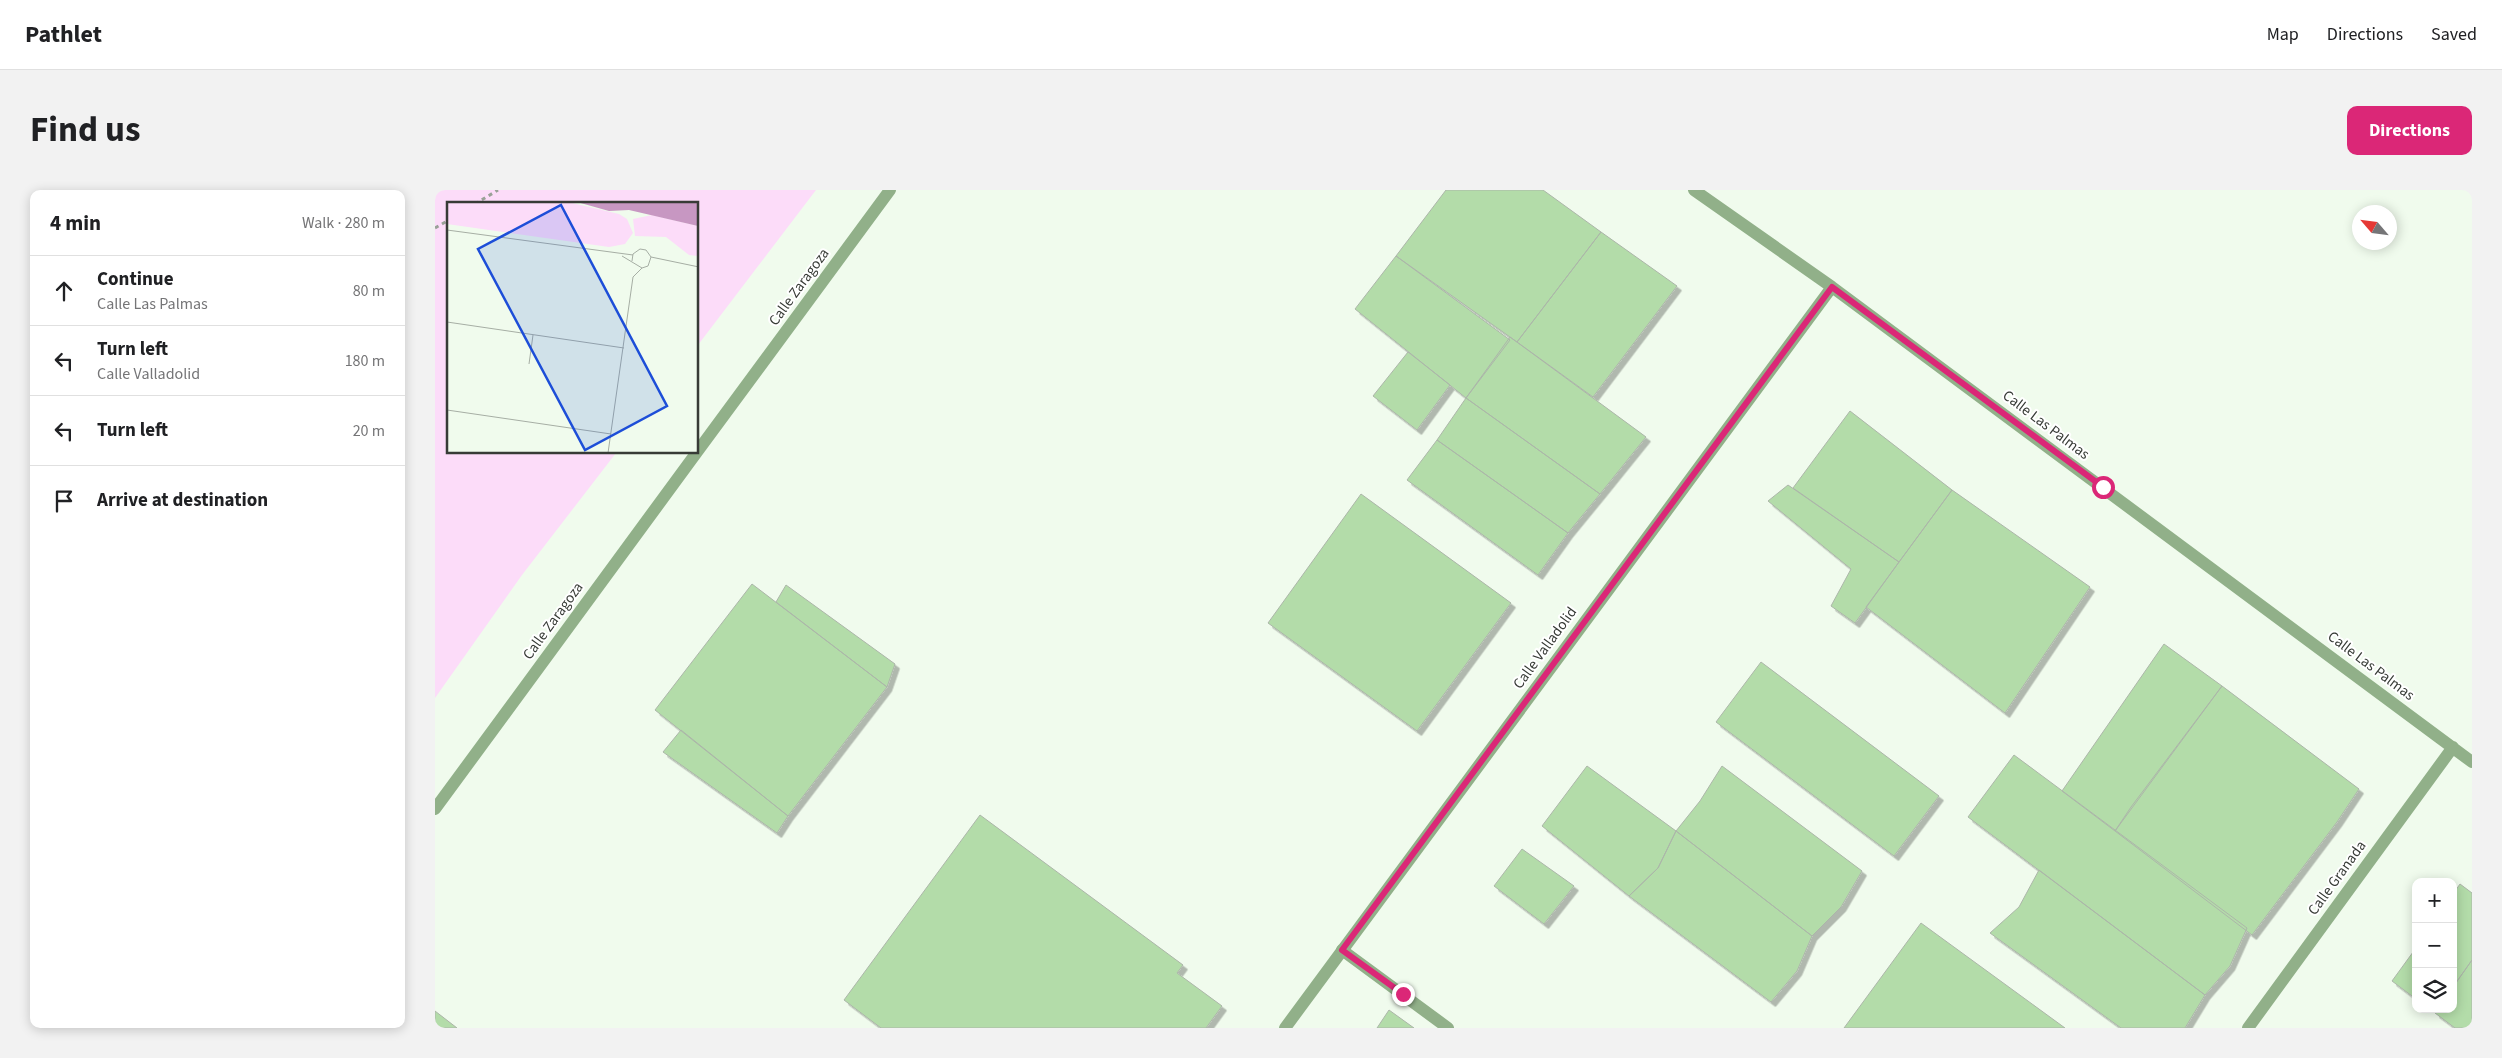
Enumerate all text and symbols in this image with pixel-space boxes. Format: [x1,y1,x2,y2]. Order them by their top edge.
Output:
text: Pathlet [25,17,102,52]
text: Map [2267,22,2299,47]
text: Directions [2327,22,2403,47]
text: Saved [2431,22,2477,47]
text: Find us [30,105,140,155]
button: Directions [2347,106,2472,155]
inset map [447,202,699,454]
north arrow [2352,205,2397,250]
text: 4 min [50,208,101,238]
text: Walk · 280 m [302,212,385,234]
street label: Calle Zaragoza [764,244,834,330]
text: Continue [97,266,174,293]
icon: ahead [50,277,78,305]
text: 80 m [353,280,385,302]
text: Calle Las Palmas [97,293,208,315]
text: Turn left [97,336,168,363]
icon: left [50,347,78,375]
text: 180 m [345,350,385,372]
text: Calle Valladolid [97,363,200,385]
street label: Calle Las Palmas [1998,385,2094,465]
icon: left [50,417,78,445]
text: Turn left [97,417,168,444]
text: 20 m [353,420,385,442]
route start [2092,476,2115,499]
icon: arrive [50,487,78,515]
text: Arrive at destination [97,487,268,514]
street label: Calle Zaragoza [518,578,588,664]
street label: Calle Valladolid [1508,603,1582,693]
street label: Calle Las Palmas [2323,626,2419,706]
street label: Calle Granada [2303,836,2371,920]
map controls [2412,878,2457,1013]
button: + [2412,878,2457,923]
button: − [2412,923,2457,968]
button: layers [2412,968,2457,1013]
route end [1392,983,1415,1006]

